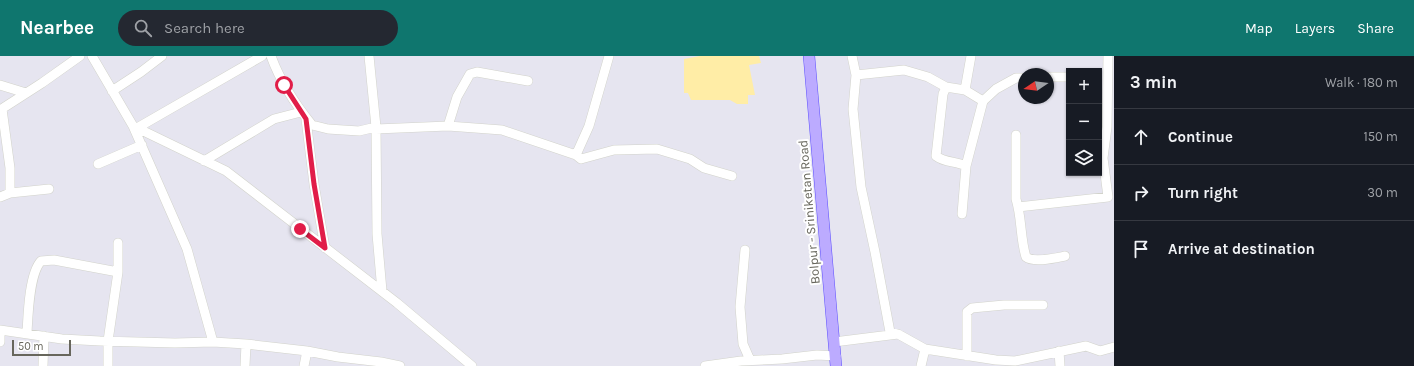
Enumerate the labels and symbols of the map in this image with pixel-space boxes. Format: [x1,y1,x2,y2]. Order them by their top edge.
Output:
north arrow [1018,68,1054,104]
route start [275,76,293,94]
street label: Bolpur - Sriniketan Road [795,139,823,285]
route end [291,220,309,238]
scale bar [12,338,71,357]

